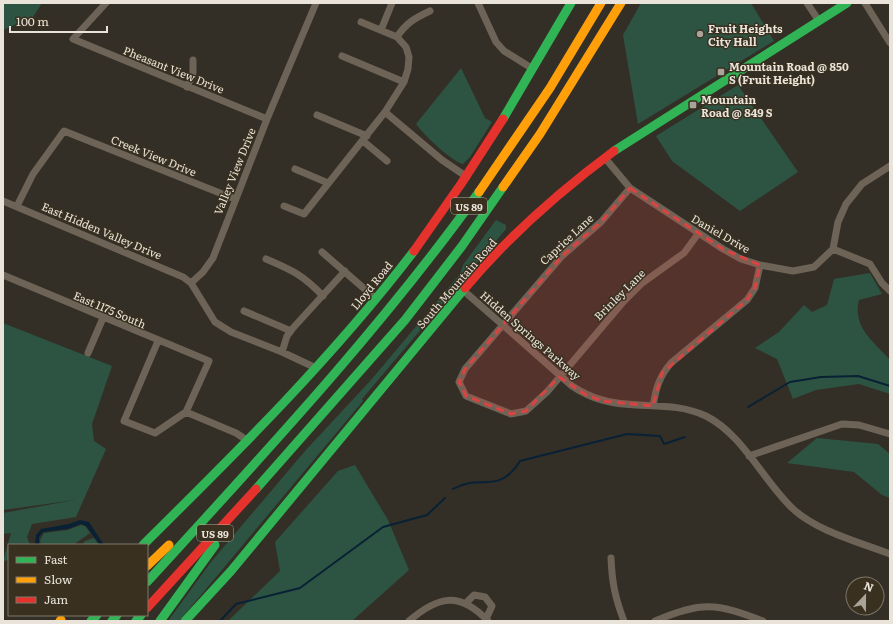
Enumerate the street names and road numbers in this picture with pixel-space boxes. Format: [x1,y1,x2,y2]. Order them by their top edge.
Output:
street label: Pheasant View Drive [121,41,227,97]
street label: Valley View Drive [209,125,259,217]
street label: Creek View Drive [109,131,199,180]
street label: East Hidden Valley Drive [39,197,165,263]
road number: US 89 [451,198,487,214]
street label: Caprice Lane [536,210,597,268]
street label: Daniel Drive [689,210,754,256]
street label: South Mountain Road [412,234,500,332]
street label: Lloyd Road [346,257,396,313]
street label: Brinley Lane [590,265,648,323]
street label: East 1175 South [71,287,149,331]
street label: Hidden Springs Parkway [477,287,585,384]
road number: US 89 [197,525,233,541]

